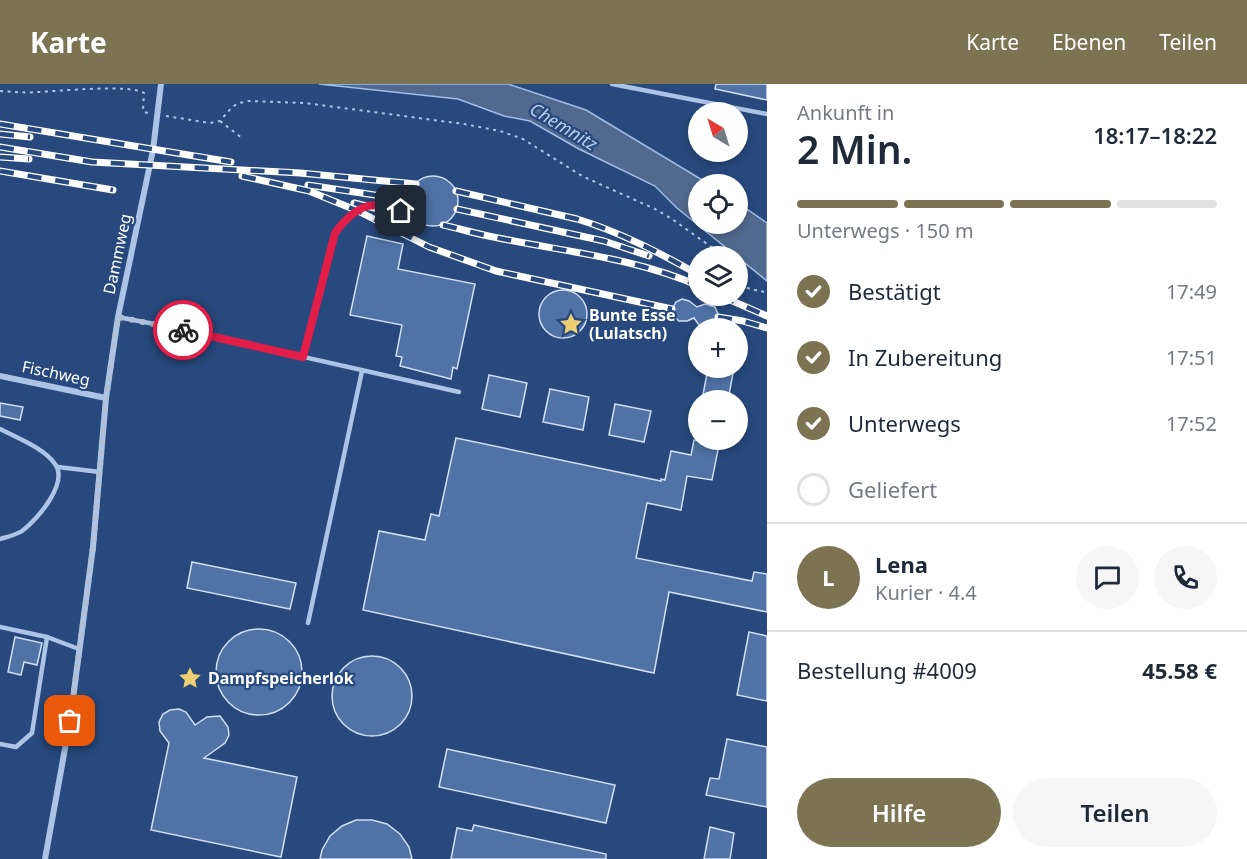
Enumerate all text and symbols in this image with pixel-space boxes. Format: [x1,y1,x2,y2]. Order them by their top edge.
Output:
text: Karte [30,23,107,61]
text: Karte [966,28,1019,56]
text: Ebenen [1052,28,1126,56]
text: Teilen [1159,28,1217,56]
water label: Chemnitz [526,96,602,156]
text: Ankunft in [797,99,894,126]
north arrow [688,102,748,162]
map controls [688,102,748,450]
text: 18:17–18:22 [1093,120,1217,150]
text: 2 Min. [797,122,912,175]
button: locate [688,174,748,234]
pin [375,185,426,236]
icon: home [384,194,417,227]
street label: Dammweg [98,212,136,296]
text: Unterwegs · 150 m [797,217,974,244]
button: layers [688,246,748,306]
icon: check [797,275,830,308]
text: Bestätigt [848,276,941,306]
text: 17:49 [1166,278,1217,305]
courier [153,300,213,360]
place label: Bunte Esse (Lulatsch) [589,304,676,344]
place icon: Bunte Esse (Lulatsch) [558,311,584,337]
icon: bike [167,314,200,347]
button: + [688,318,748,378]
icon: check [797,341,830,374]
text: In Zubereitung [848,342,1002,372]
text: 17:51 [1166,344,1217,371]
street label: Fischweg [20,355,92,391]
button: − [688,390,748,450]
icon: check [797,407,830,440]
text: Unterwegs [848,408,961,438]
text: 17:52 [1166,410,1217,437]
text: Geliefert [848,474,937,504]
button: chat [1076,546,1139,609]
button: phone [1154,546,1217,609]
text: Lena [875,549,928,579]
text: L [822,562,835,592]
text: Kurier · 4.4 [875,579,977,606]
text: Bestellung #4009 [797,655,977,685]
text: 45.58 € [1142,655,1217,685]
place icon: Dampfspeicherlok [177,665,203,691]
place label: Dampfspeicherlok [208,667,354,689]
pin [44,695,95,746]
icon: bag [53,704,86,737]
button: Hilfe [797,778,1001,847]
button: Teilen [1013,778,1217,847]

